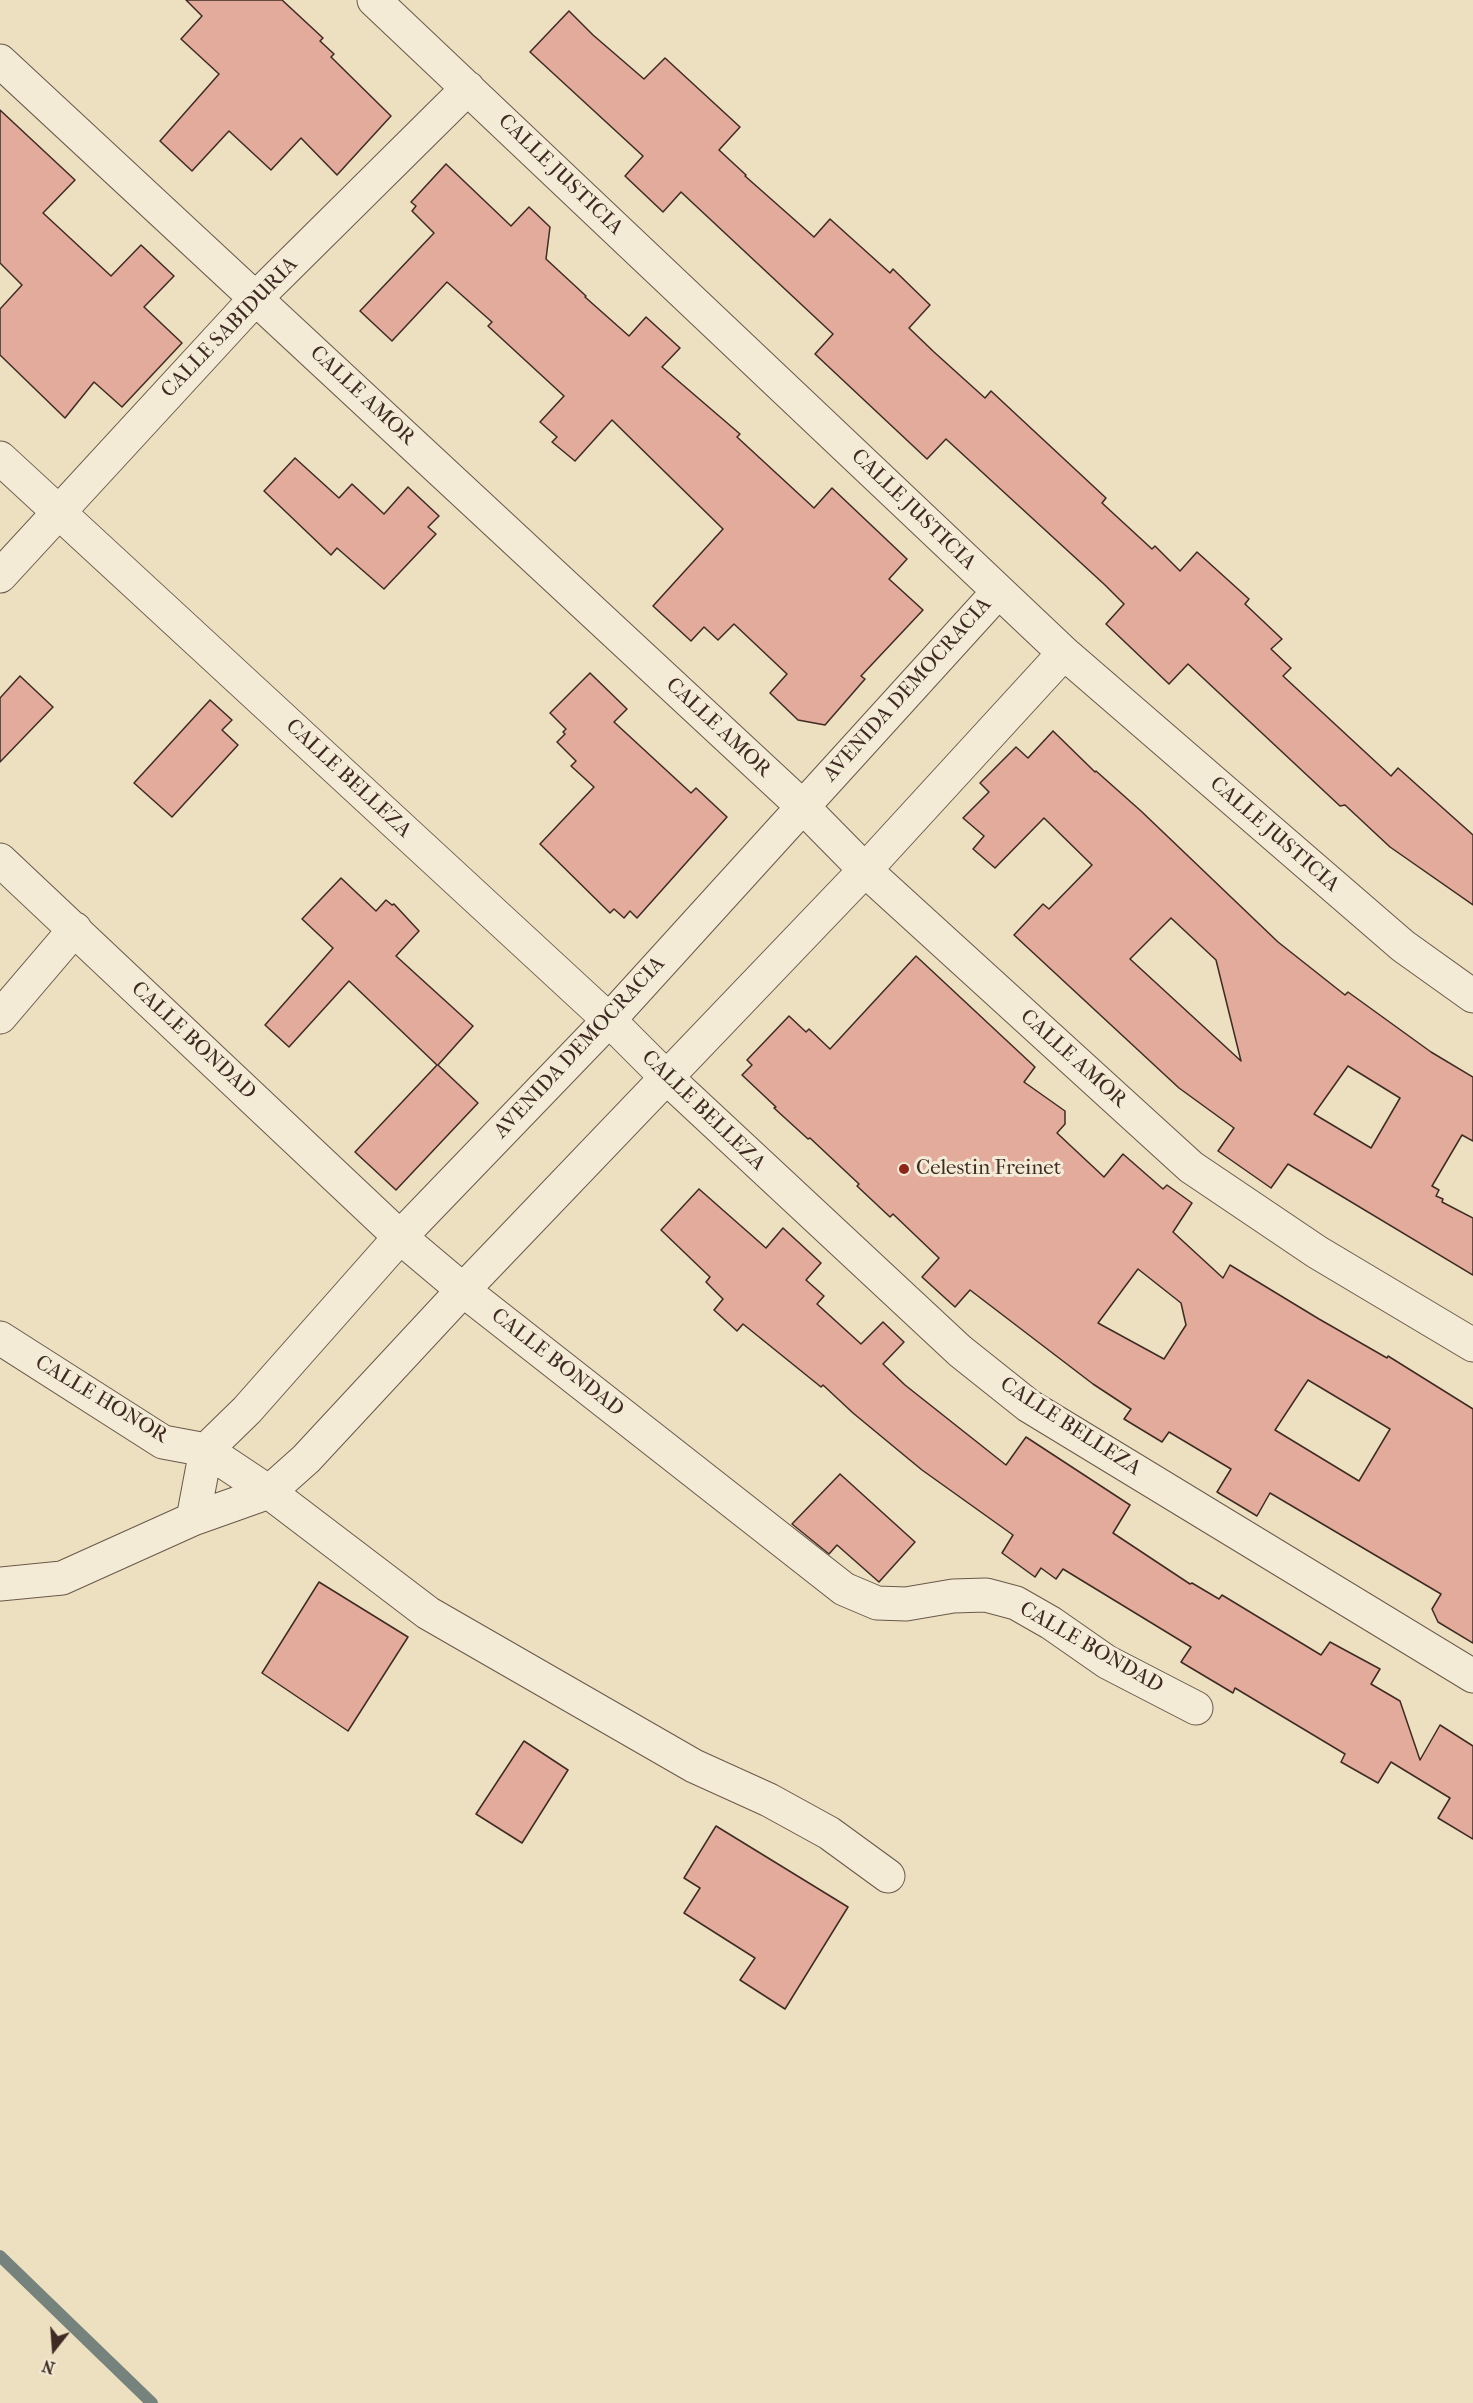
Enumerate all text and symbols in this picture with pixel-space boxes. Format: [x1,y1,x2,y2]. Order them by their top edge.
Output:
street label: CALLE JUSTICIA [492,109,628,241]
street label: CALLE SABIDURIA [156,252,304,404]
street label: CALLE AMOR [304,341,420,451]
street label: CALLE JUSTICIA [845,444,981,576]
street label: AVENIDA DEMOCRACIA [819,593,997,787]
street label: CALLE AMOR [660,673,776,783]
street label: CALLE BELLEZA [280,714,416,844]
street label: CALLE JUSTICIA [1204,772,1344,898]
street label: AVENIDA DEMOCRACIA [489,952,671,1144]
street label: CALLE BONDAD [125,977,261,1105]
street label: CALLE AMOR [1015,1005,1131,1113]
street label: CALLE BELLEZA [636,1045,770,1177]
place label: Celestin Freinet [916,1156,1061,1182]
marker: Celestin Freinet [897,1162,911,1176]
street label: CALLE BONDAD [486,1303,628,1423]
street label: CALLE HONOR [30,1350,172,1450]
street label: CALLE BELLEZA [995,1372,1145,1482]
street label: CALLE BONDAD [1015,1597,1167,1699]
north arrow [24,2319,84,2379]
text: N [40,2356,57,2378]

